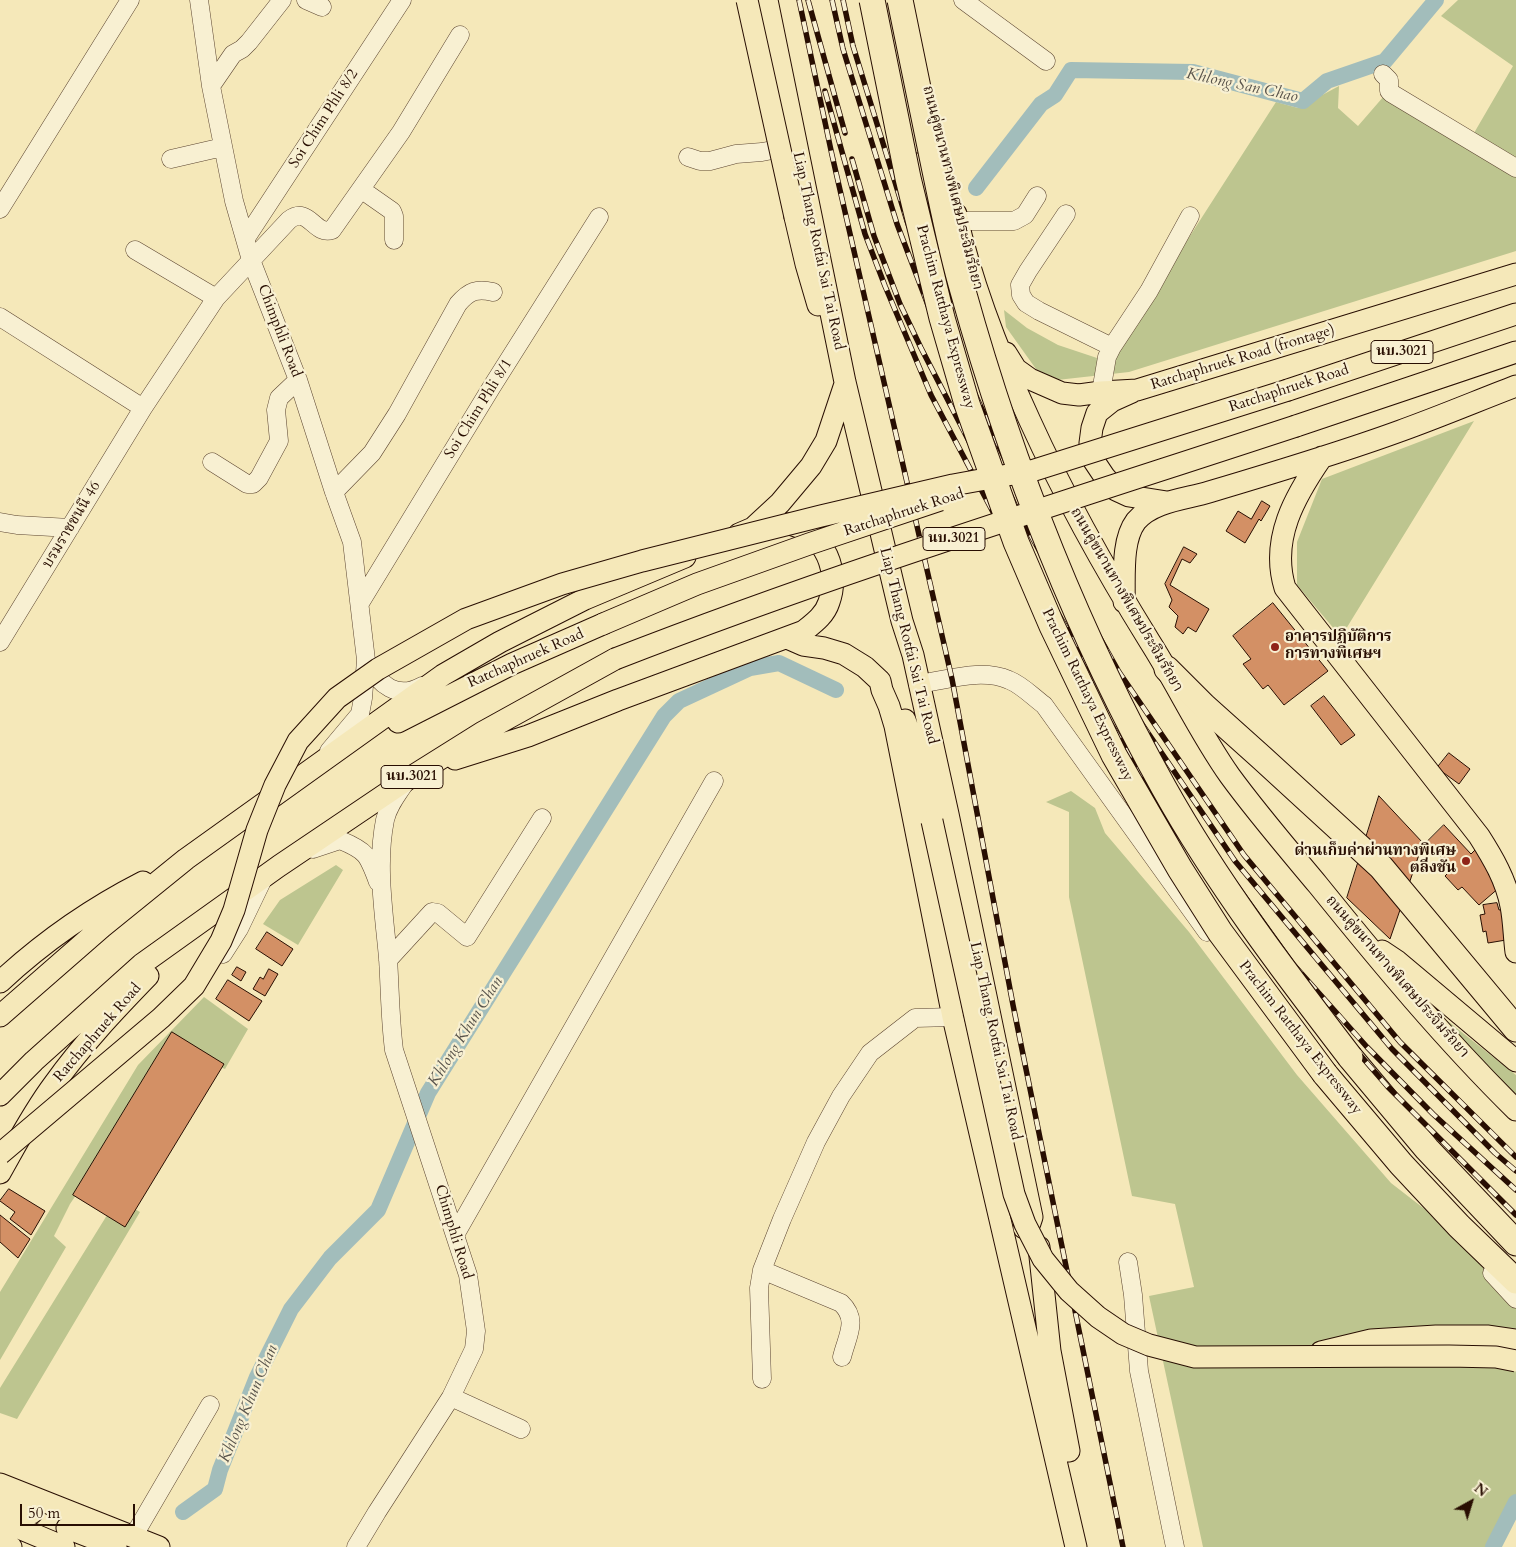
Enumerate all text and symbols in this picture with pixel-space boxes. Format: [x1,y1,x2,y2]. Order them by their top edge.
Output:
water label: Khlong San Chao [1184,65,1300,107]
street label: Soi Chim Phli 8/2 [285,66,363,172]
street label: ถนนคู่ขนานทางพิเศษประจิมรัถยา [918,84,986,292]
street label: Liap Thang Rotfai Sai Tai Road [788,150,848,352]
street label: Prachim Ratthaya Expressway [912,223,978,411]
street label: Chimphli Road [253,282,305,380]
street label: Ratchaphruek Road (frontage) [1149,321,1337,395]
road number: นบ.3021 [1371,341,1433,364]
street label: Soi Chim Phli 8/1 [441,356,517,462]
street label: Ratchaphruek Road [1227,361,1351,417]
street label: บรมราชชนนี 46 [39,478,105,572]
street label: Ratchaphruek Road [842,485,966,541]
street label: ถนนคู่ขนานทางพิเศษประจิมรัถยา [1066,505,1186,695]
road number: นบ.3021 [923,528,985,550]
street label: Liap Thang Rotfai Sai Tai Road [875,546,941,746]
street label: Prachim Ratthaya Expressway [1037,606,1137,784]
street label: Ratchaphruek Road [465,625,587,693]
place label: อาคารปฏิบัติการ การทางพิเศษฯ [1285,629,1392,664]
marker: อาคารปฏิบัติการ การทางพิเศษฯ [1269,641,1281,653]
road number: นบ.3021 [381,766,443,789]
place label: ด่านเก็บค่าผ่านทางพิเศษ ตลิ่งชัน [1294,843,1456,878]
marker: ด่านเก็บค่าผ่านทางพิเศษ ตลิ่งชัน [1460,855,1472,867]
street label: ถนนคู่ขนานทางพิเศษประจิมรัถยา [1321,892,1473,1062]
street label: Liap Thang Rotfai Sai Tai Road [965,940,1025,1142]
street label: Prachim Ratthaya Expressway [1234,958,1366,1118]
water label: Khlong Khun Chan [424,974,508,1090]
street label: Ratchaphruek Road [50,980,146,1086]
street label: Chimphli Road [430,1183,476,1281]
water label: Khlong Khun Chan [216,1342,282,1466]
north arrow [1446,1477,1496,1527]
text: N [1470,1479,1491,1501]
scale bar [22,1494,138,1526]
text: 50 m [28,1503,60,1523]

